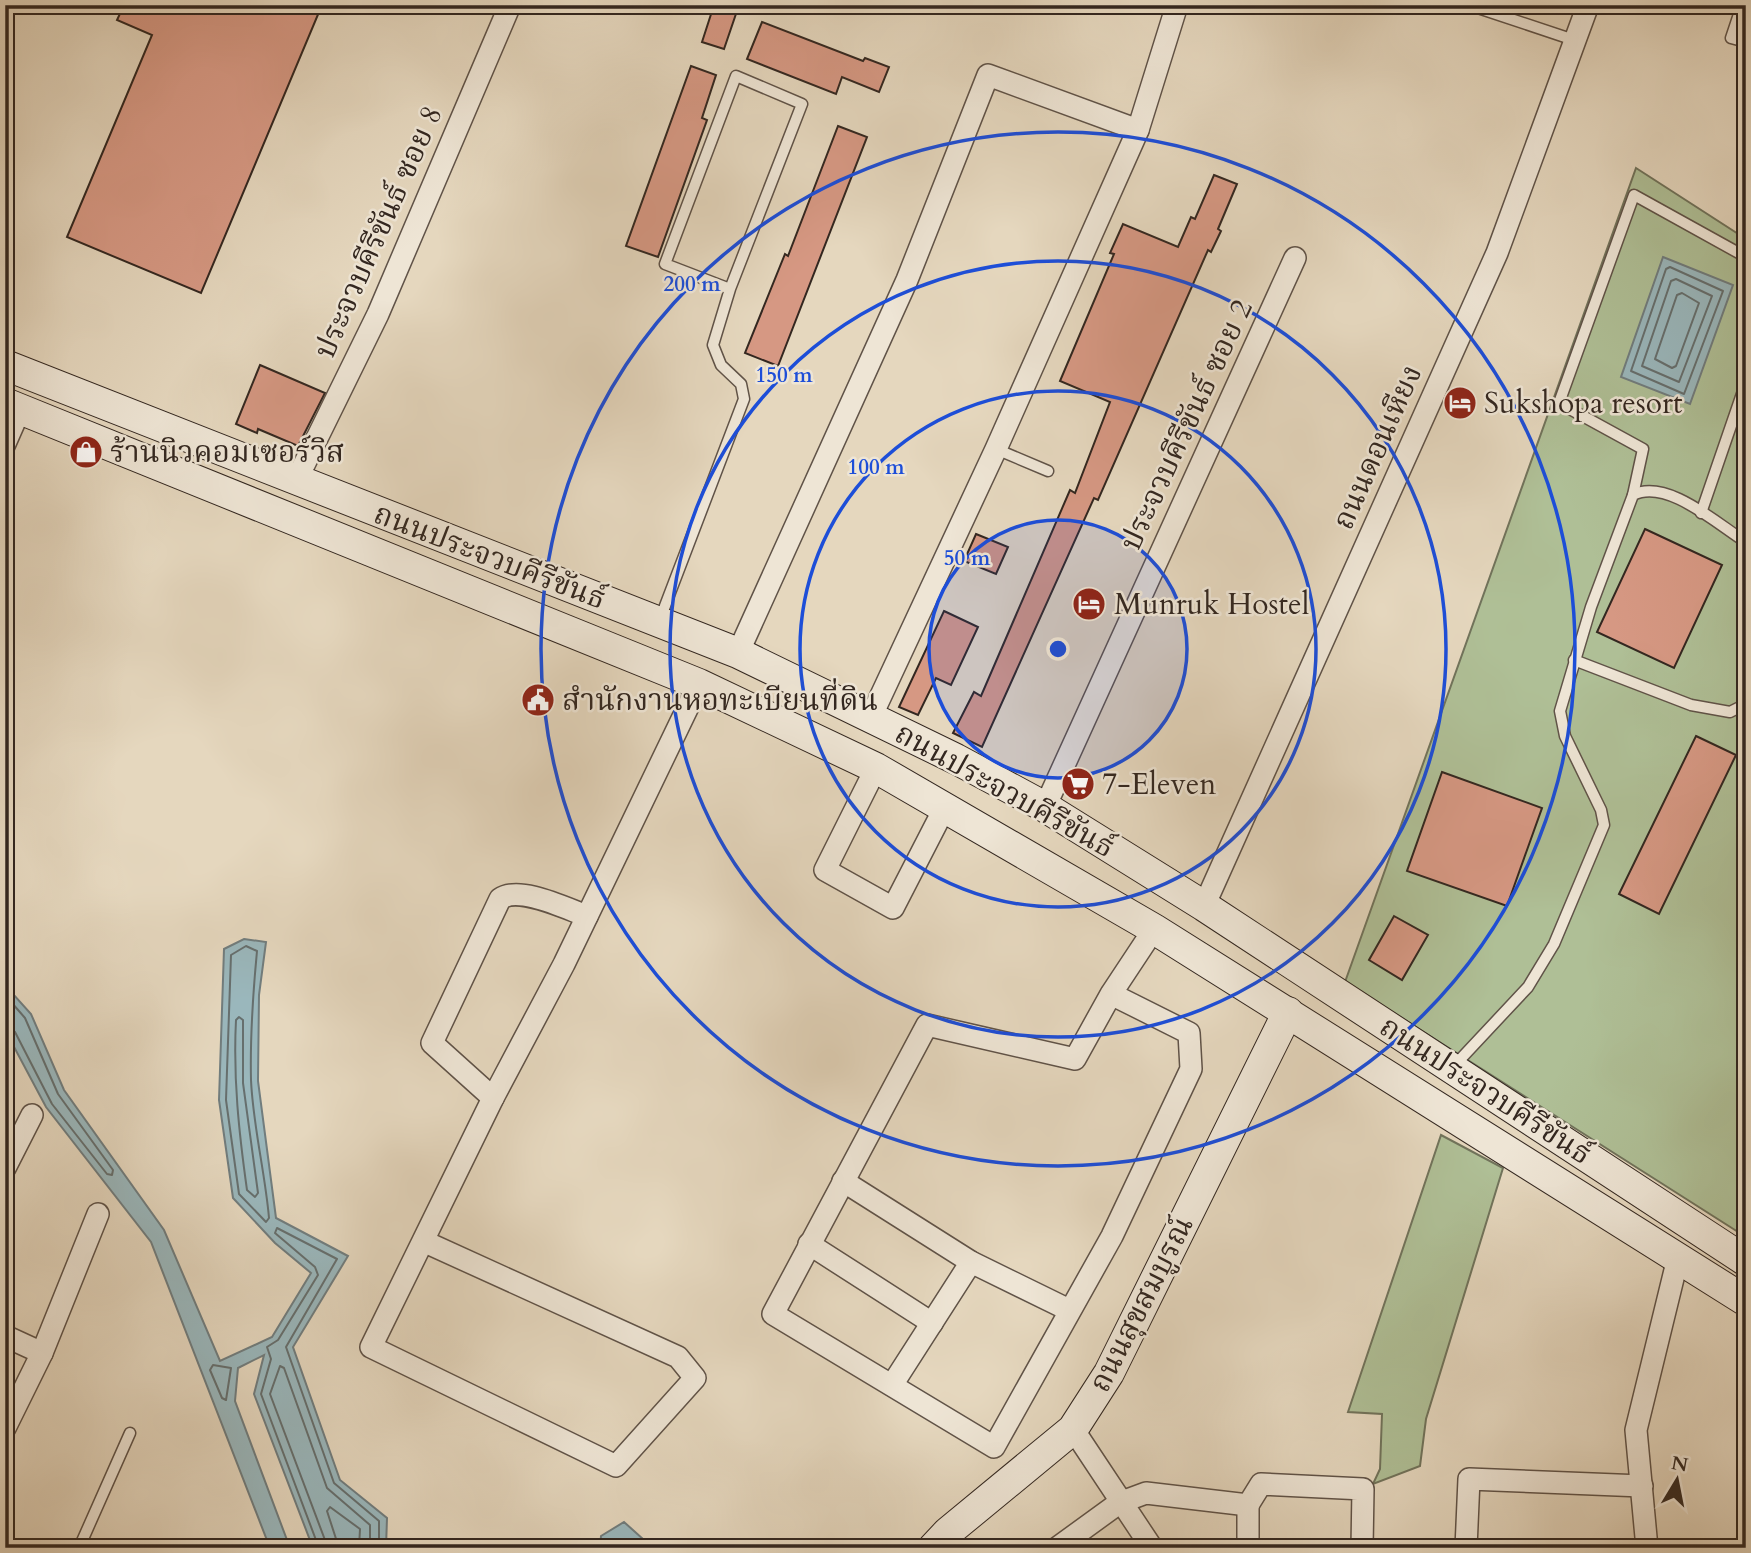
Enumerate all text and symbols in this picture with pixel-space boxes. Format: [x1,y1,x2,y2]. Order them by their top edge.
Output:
street label: ประจวบคีรีขันธ์ ซอย 8 [304,99,453,365]
text: 200 m [663,270,721,299]
street label: ประจวบคีรีขันธ์ ซอย 2 [1110,293,1263,557]
street label: ถนนดอนเหียง [1323,358,1432,536]
text: 150 m [755,361,813,390]
place label: Sukshopa resort [1484,383,1683,424]
hotel icon: Sukshopa resort [1441,384,1479,422]
place label: ร้านนิวคอมเซอร์วิส [110,432,344,473]
shop icon: ร้านนิวคอมเซอร์วิส [67,433,105,471]
text: 100 m [847,453,905,482]
street label: ถนนประจวบคีรีขันธ์ [368,493,612,620]
text: 50 m [944,544,991,573]
place label: Munruk Hostel [1114,584,1310,625]
hotel icon: Munruk Hostel [1070,585,1108,623]
centre of rings [1046,637,1070,661]
place label: สำนักงานหอทะเบียนที่ดิน [562,678,878,721]
public building icon: สำนักงานหอทะเบียนที่ดิน [519,681,557,719]
street label: ถนนประจวบคีรีขันธ์ [887,713,1122,868]
place label: 7-Eleven [1102,764,1216,805]
supermarket icon: 7-Eleven [1059,765,1097,803]
street label: ถนนประจวบคีรีขันธ์ [1372,1006,1600,1174]
street label: ถนนสุขสมบูรณ์ [1079,1209,1203,1399]
north arrow [1642,1444,1712,1514]
text: N [1669,1450,1691,1479]

